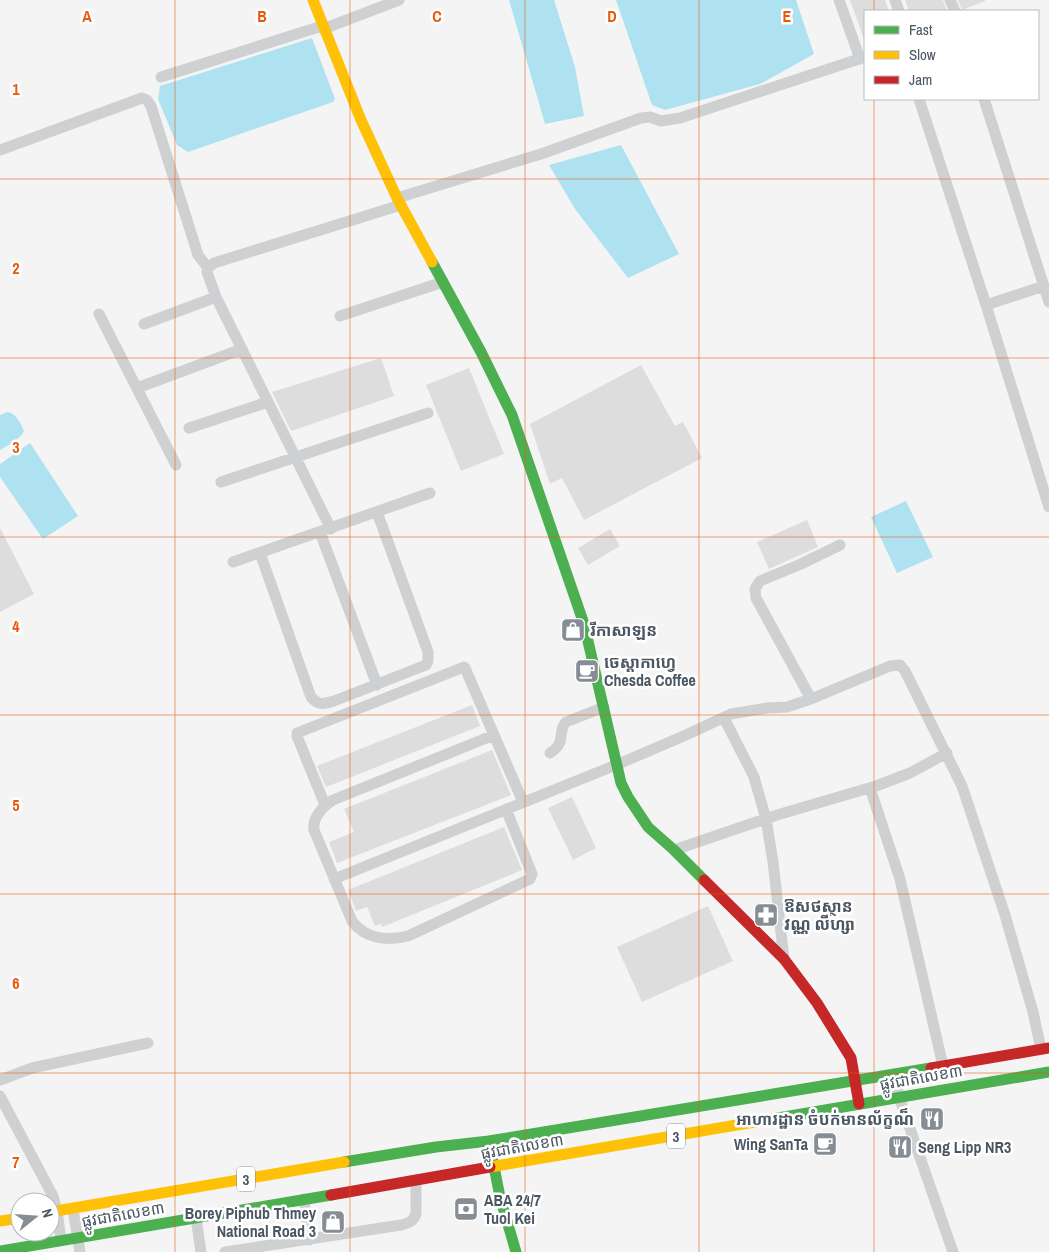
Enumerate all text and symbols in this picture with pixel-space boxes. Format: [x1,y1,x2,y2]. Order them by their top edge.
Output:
text: A [82,5,92,27]
text: B [257,5,267,27]
text: C [432,5,442,27]
text: D [607,5,617,27]
text: E [783,5,792,27]
legend [864,10,1039,100]
text: Fast [909,19,933,40]
text: Slow [909,44,936,65]
text: Jam [909,69,932,90]
text: 1 [12,78,20,100]
text: 2 [12,257,20,279]
text: 3 [12,436,20,458]
text: 4 [12,615,20,637]
shop icon: រីកាសាឡន [560,617,586,643]
place label: រីកាសាឡន [589,619,657,641]
place label: ចេស្ដាកាហ្វេ Chesda Coffee [604,651,696,691]
cafe icon: ចេស្ដាកាហ្វេ Chesda Coffee [574,658,600,684]
text: 5 [12,794,20,816]
place label: ឱសថស្ថាន វណ្ណ លីហ្សា [784,895,855,935]
pharmacy icon: ឱសថស្ថាន វណ្ណ លីហ្សា [753,902,779,928]
text: 6 [12,972,20,994]
street label: ផ្លូវជាតិលេខ៣ [878,1059,965,1099]
restaurant icon: អាហារដ្ឋាន ចំបក់មានល័ក្ខណ៏ [919,1106,945,1132]
place label: អាហារដ្ឋាន ចំបក់មានល័ក្ខណ៏ [736,1108,914,1130]
road number: 3 [667,1124,685,1148]
street label: ផ្លូវជាតិលេខ៣ [479,1128,566,1168]
cafe icon: Wing SanTa [812,1131,838,1157]
place label: Wing SanTa [734,1133,809,1155]
restaurant icon: Seng Lipp NR3 [887,1134,913,1160]
place label: Seng Lipp NR3 [918,1136,1011,1158]
text: 7 [12,1151,20,1173]
road number: 3 [237,1166,255,1192]
place label: ABA 24/7 Tuol Kei [484,1189,541,1229]
north arrow [10,1192,60,1242]
street label: ផ្លូវជាតិលេខ៣ [80,1196,167,1236]
bank icon: ABA 24/7 Tuol Kei [453,1196,479,1222]
place label: Borey Piphub Thmey National Road 3 [185,1202,317,1242]
text: N [38,1207,57,1220]
shop icon: Borey Piphub Thmey National Road 3 [320,1209,346,1235]

